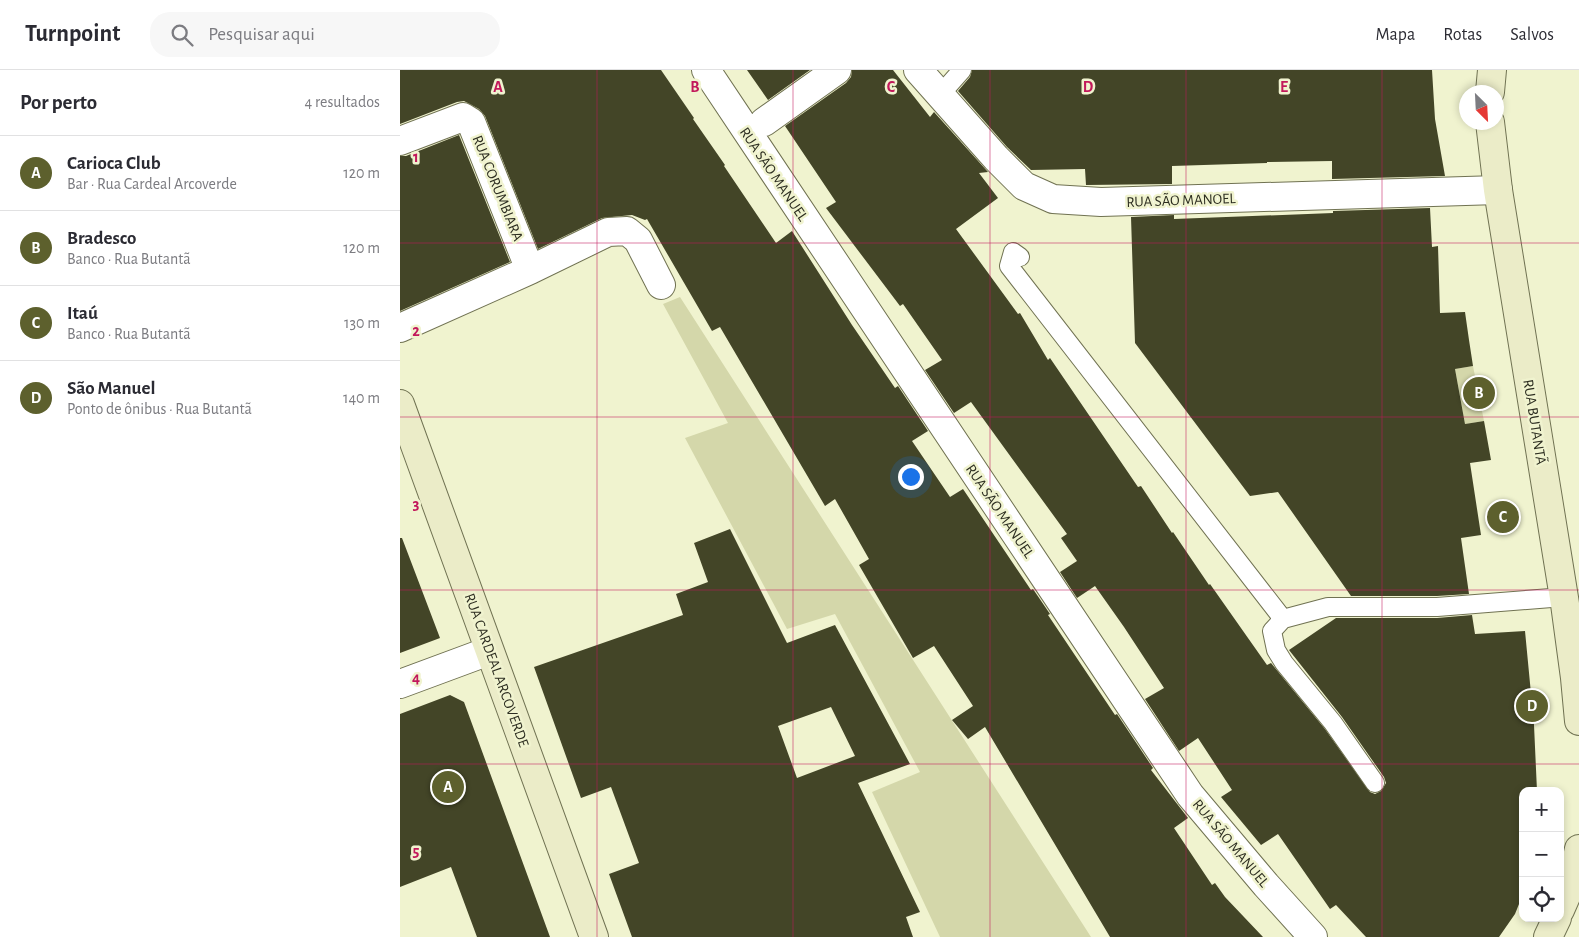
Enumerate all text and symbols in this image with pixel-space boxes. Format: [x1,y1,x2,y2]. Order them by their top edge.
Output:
search box [150,12,500,57]
icon: search [168,21,196,49]
text: Turnpoint [25,22,120,46]
text: Pesquisar aqui [208,25,315,44]
text: Mapa [1376,26,1415,44]
text: Rotas [1443,26,1482,44]
text: Salvos [1510,26,1554,44]
text: A [493,79,503,95]
text: B [690,79,700,95]
text: C [887,79,896,95]
text: D [1083,79,1094,95]
text: E [1280,79,1288,95]
north arrow [1459,85,1504,130]
text: Por perto [20,92,97,113]
text: 4 resultados [305,94,380,110]
street label: RUA SÃO MANUEL [737,124,812,224]
street label: RUA CORUMBIARA [469,133,526,244]
text: 1 [413,149,419,165]
text: Carioca Club [67,154,161,173]
text: A [31,165,41,181]
text: 120 m [343,165,380,181]
text: Bar · Rua Cardeal Arcoverde [67,176,237,192]
street label: RUA SÃO MANOEL [1126,190,1237,210]
text: Bradesco [67,229,136,248]
text: B [31,240,41,256]
text: 120 m [343,240,380,256]
text: Banco · Rua Butantã [67,251,191,267]
text: Itaú [67,304,98,323]
text: C [32,315,40,331]
text: 130 m [344,315,380,331]
text: 2 [412,323,420,339]
text: Banco · Rua Butantã [67,326,191,342]
pin: B [1463,374,1495,412]
street label: RUA BUTANTÃ [1520,378,1550,466]
text: São Manuel [67,379,155,398]
text: D [31,390,41,406]
text: 140 m [343,390,380,406]
text: Ponto de ônibus · Rua Butantã [67,401,252,417]
street label: RUA SÃO MANUEL [963,461,1038,561]
your location [898,464,924,490]
text: 3 [413,496,420,512]
pin: C [1487,498,1519,536]
street label: RUA CARDEAL ARCOVERDE [462,591,531,749]
text: 4 [412,670,420,686]
pin: D [1516,687,1548,725]
pin: A [432,768,464,806]
map controls [1519,787,1564,922]
button: + [1519,787,1564,832]
street label: RUA SÃO MANUEL [1190,796,1273,891]
button: − [1519,832,1564,877]
text: 5 [413,843,420,859]
button: locate [1519,877,1564,922]

